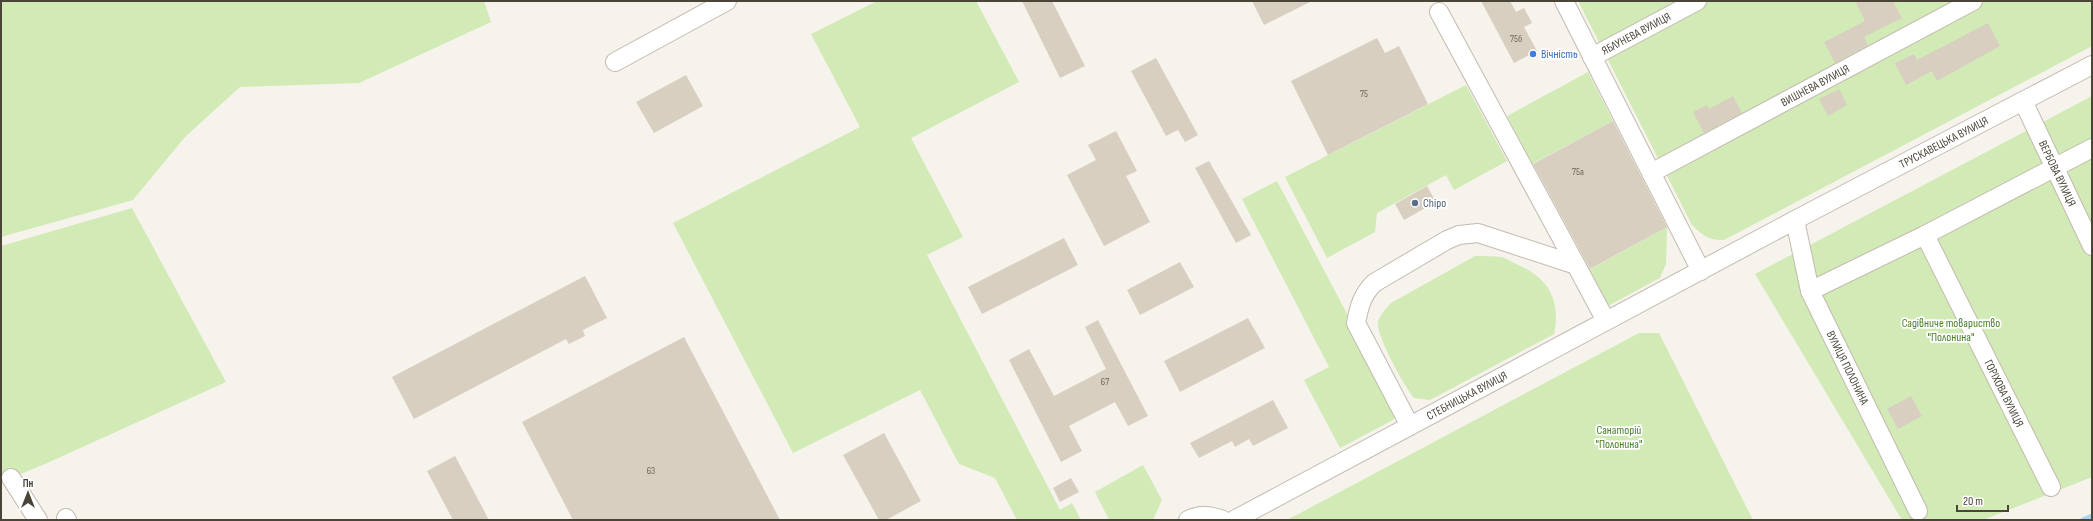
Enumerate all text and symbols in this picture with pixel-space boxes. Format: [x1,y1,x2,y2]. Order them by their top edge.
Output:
street label: ЯБЛУНЕВА ВУЛИЦЯ [1599,9,1673,58]
house number: 75б [1510,33,1522,45]
place label: Вічність [1541,47,1578,62]
marker: Вічність [1528,49,1538,59]
street label: ВИШНЕВА ВУЛИЦЯ [1778,61,1852,110]
house number: 75 [1360,88,1368,100]
street label: ТРУСКАВЕЦЬКА ВУЛИЦЯ [1897,113,1991,172]
street label: ВЕРБОВА ВУЛИЦЯ [2035,138,2080,209]
house number: 75а [1572,166,1584,178]
place label: Chipo [1423,196,1446,211]
marker: Chipo [1410,198,1420,208]
park label: Садівниче товариство "Полонина" [1902,316,2000,345]
street label: ВУЛИЦЯ ПОЛОНИНА [1823,328,1873,408]
street label: ГОРІХОВА ВУЛИЦЯ [1981,357,2027,429]
street label: СТЕБНИЦЬКА ВУЛИЦЯ [1424,368,1510,423]
house number: 67 [1101,376,1109,388]
park label: Санаторій "Полонина" [1596,423,1642,452]
house number: 63 [647,465,655,477]
north arrow [8,473,48,513]
text: Пн [23,477,34,490]
scale bar [1957,487,2008,513]
text: 20 m [1963,494,1983,509]

